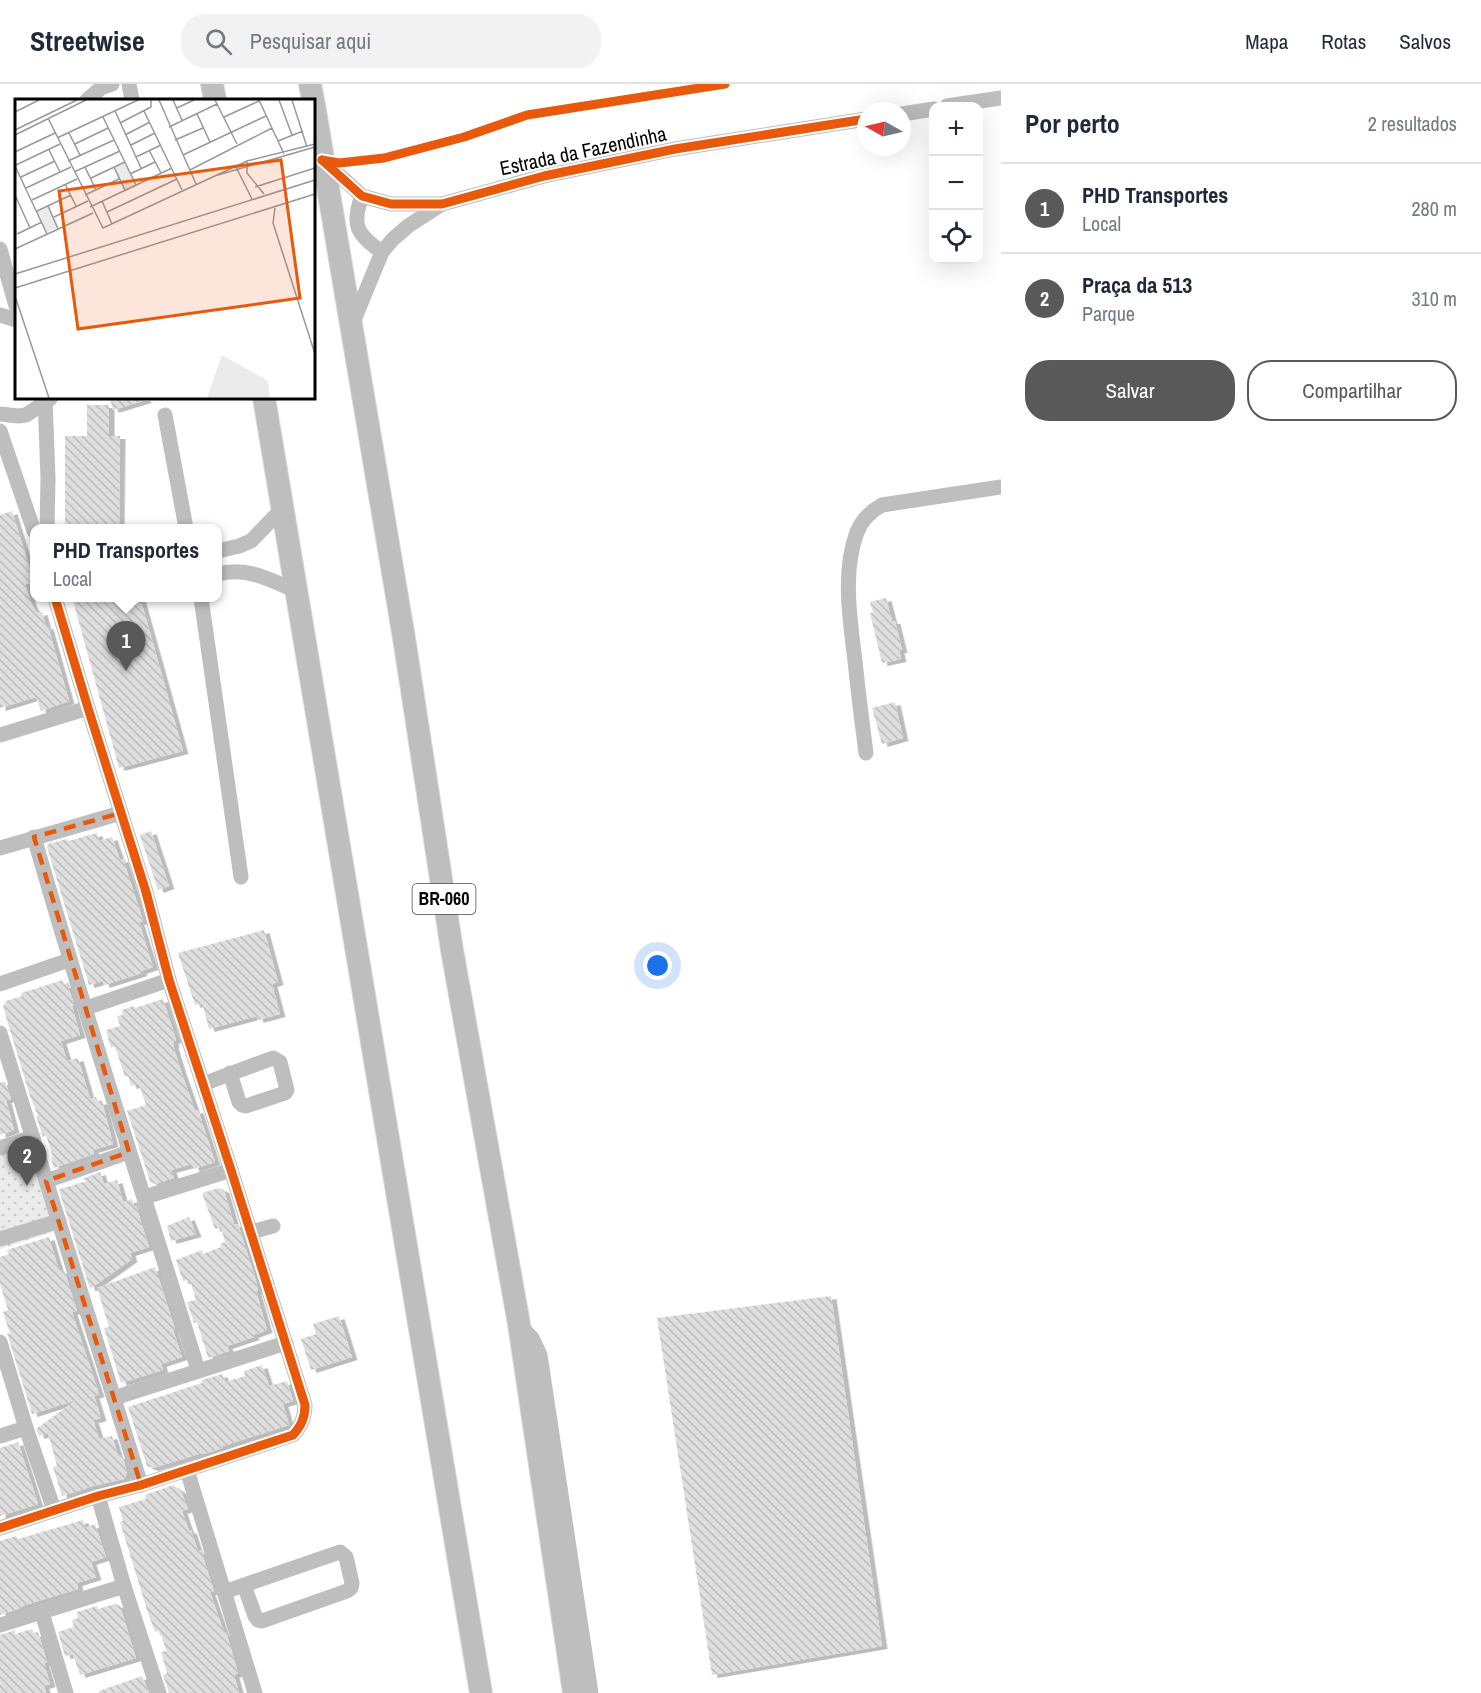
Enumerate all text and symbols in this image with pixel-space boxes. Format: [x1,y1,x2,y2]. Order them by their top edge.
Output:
search box [181,14,601,68]
text: Streetwise [30,22,145,60]
icon: search [202,25,235,58]
text: Pesquisar aqui [250,26,371,56]
text: Mapa [1245,27,1288,56]
text: Rotas [1321,27,1366,56]
text: Salvos [1399,27,1451,56]
inset map [15,99,315,399]
north arrow [857,102,911,156]
map controls [929,102,983,264]
button: + [929,102,983,156]
text: Por perto [1025,106,1120,141]
text: 2 resultados [1368,110,1457,137]
street label: Estrada da Fazendinha [497,120,669,181]
button: − [929,156,983,210]
text: PHD Transportes [1082,180,1228,210]
text: 1 [1040,195,1049,222]
text: 280 m [1411,195,1457,222]
button: locate [929,210,983,264]
text: Local [1082,210,1121,237]
text: Praça da 513 [1082,270,1192,300]
text: 2 [1040,285,1049,312]
text: 310 m [1411,285,1457,312]
text: Parque [1082,300,1135,327]
button: Salvar [1025,360,1235,421]
button: Compartilhar [1247,360,1457,421]
popup [30,524,222,602]
text: PHD Transportes [53,535,199,565]
text: Local [53,565,92,592]
pin: 1 [106,622,146,671]
road number: BR-060 [412,884,476,914]
your location [643,951,672,980]
pin: 2 [8,1136,46,1186]

